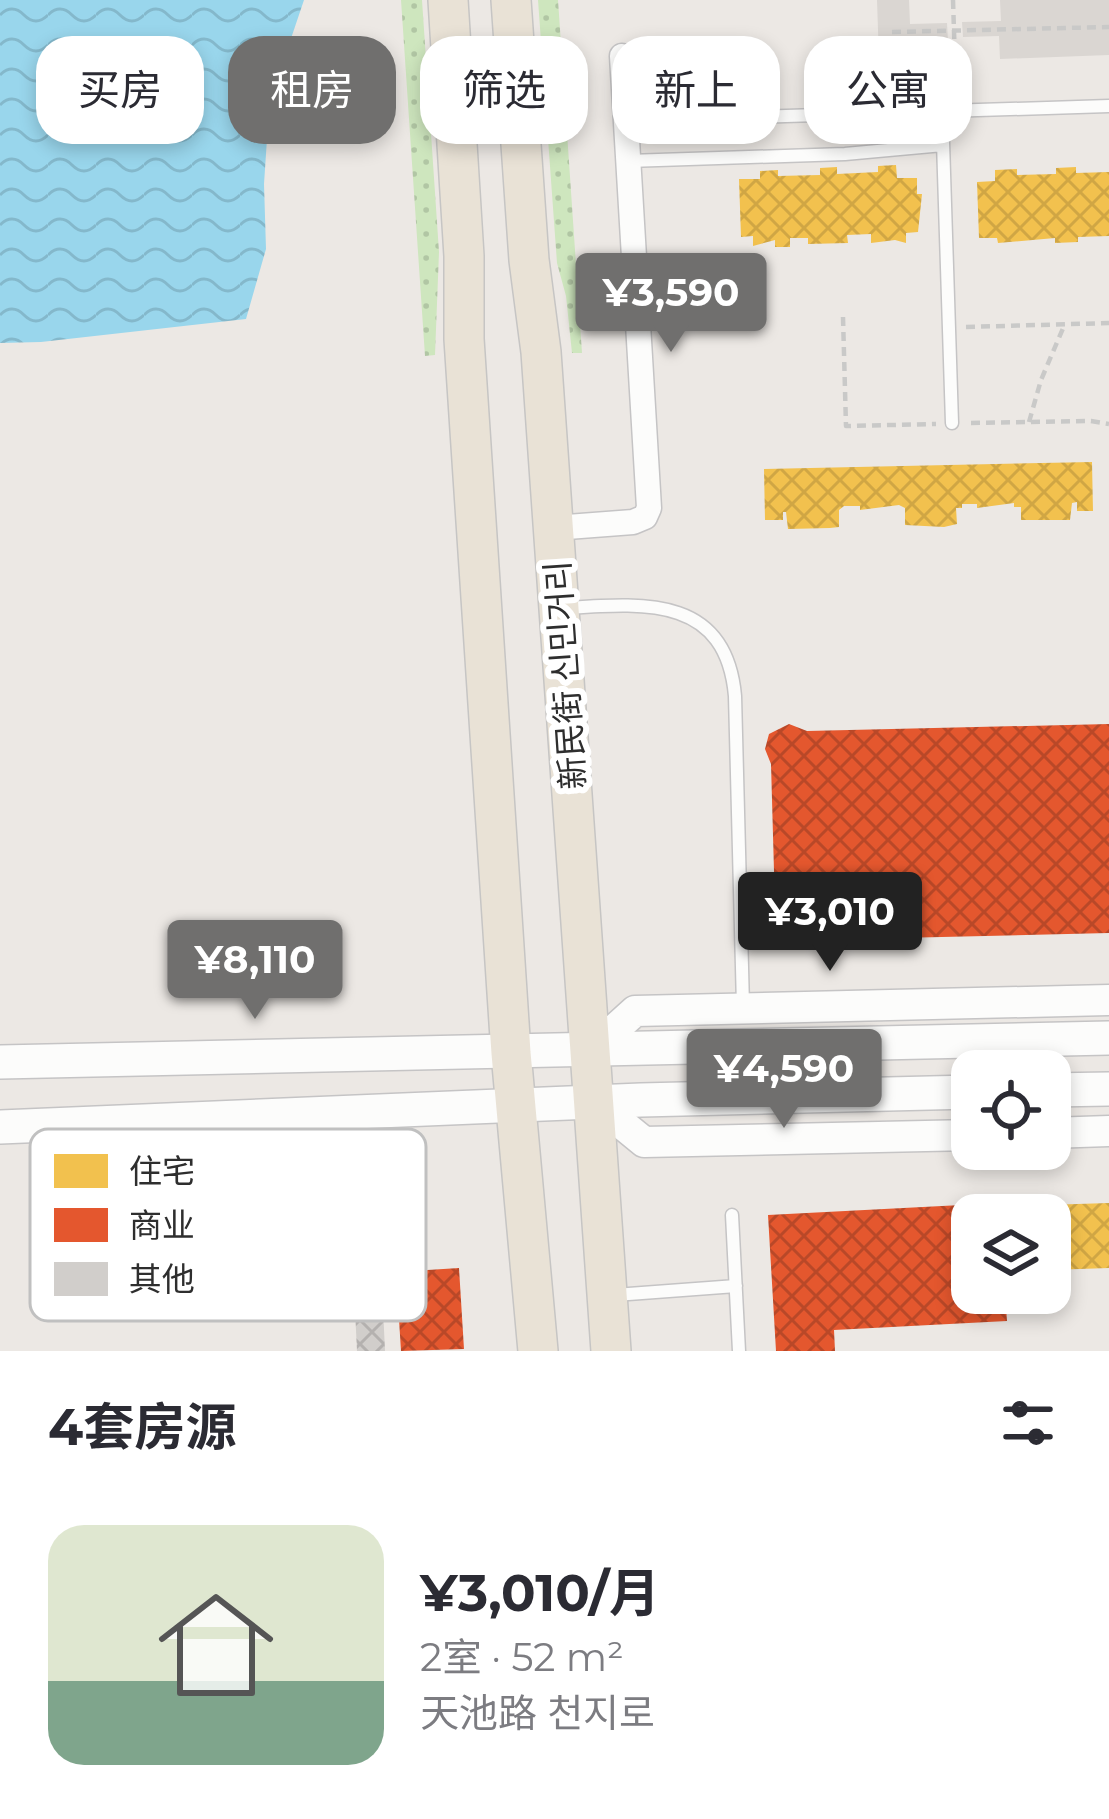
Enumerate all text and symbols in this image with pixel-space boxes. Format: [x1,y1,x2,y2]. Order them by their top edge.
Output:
chip: 买房 [36,36,204,144]
chip: 租房 [228,36,396,144]
chip: 筛选 [420,36,588,144]
chip: 新上 [612,36,780,144]
chip: 公寓 [804,36,972,144]
pin: ¥3,590 [573,253,769,355]
text: ¥3,590 [603,268,739,316]
street label: 新民街 신민거리 [537,559,593,791]
pin: ¥3,010 [732,872,928,974]
text: ¥3,010 [765,887,895,935]
pin: ¥8,110 [157,920,353,1022]
text: ¥8,110 [194,935,316,983]
pin: ¥4,590 [686,1029,882,1131]
text: ¥4,590 [714,1044,854,1092]
map controls [951,1050,1071,1314]
button: locate [951,1050,1071,1170]
legend [30,1129,426,1321]
text: 住宅 [129,1151,195,1191]
button: layers [951,1194,1071,1314]
text: 商业 [129,1205,195,1245]
text: 其他 [129,1259,195,1299]
icon: filters [995,1390,1061,1456]
text: 4套房源 [48,1396,236,1458]
text: ¥3,010/月 [420,1562,660,1624]
icon: home [144,1573,288,1717]
text: 2室 · 52 m² [420,1633,624,1681]
text: 天池路 천지로 [420,1689,655,1737]

